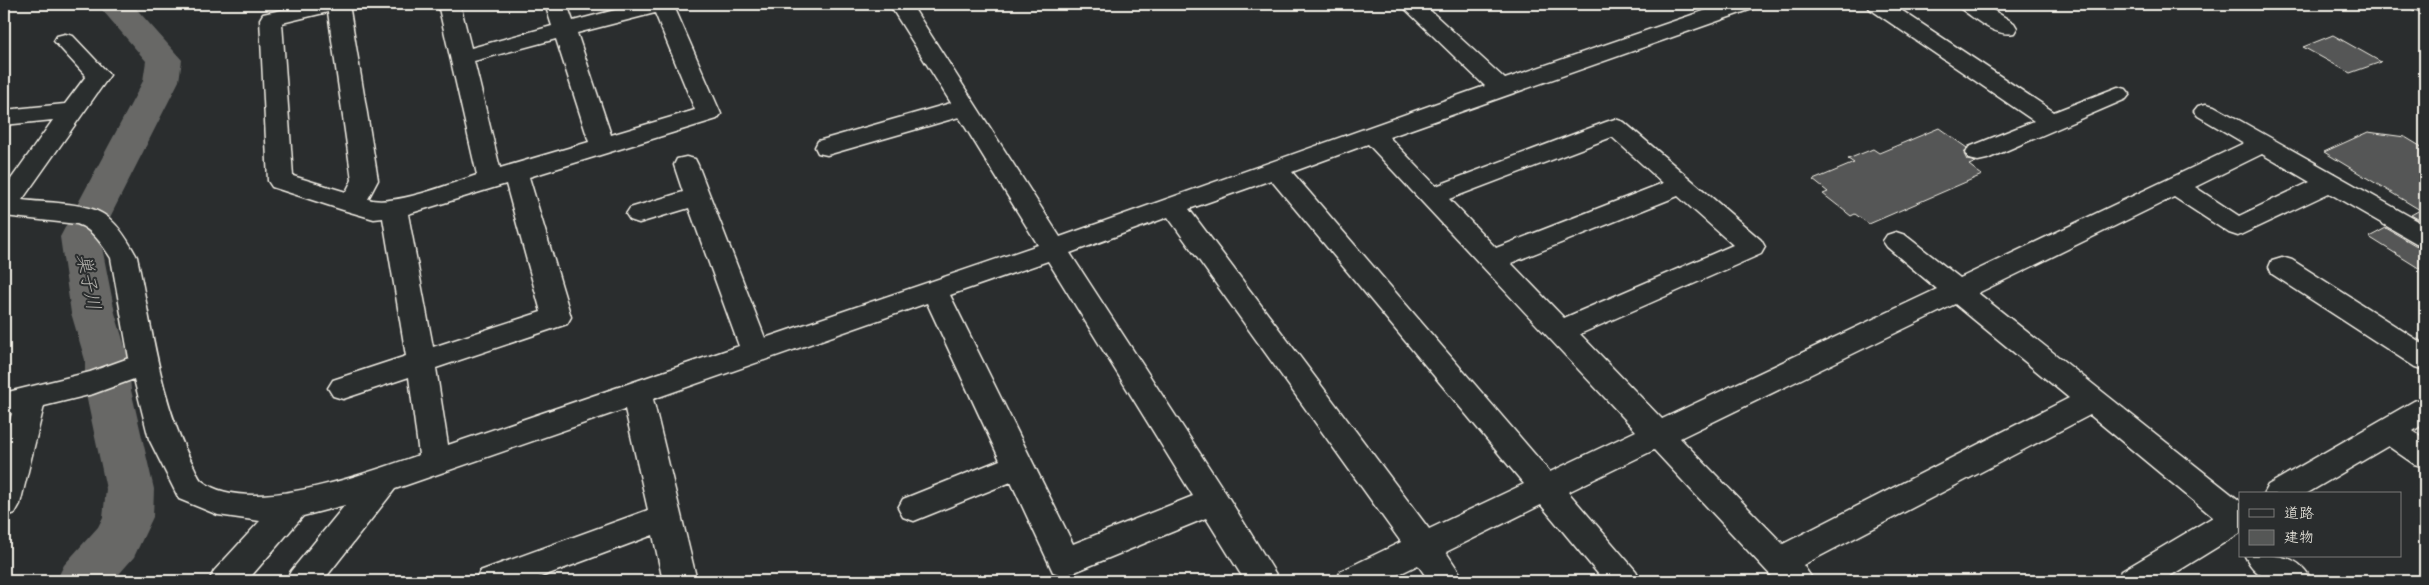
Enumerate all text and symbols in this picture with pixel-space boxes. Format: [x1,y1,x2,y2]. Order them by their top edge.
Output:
water label: 巣子川 [70,252,106,312]
legend [2239,492,2402,558]
text: 道路 [2284,504,2314,524]
text: 建物 [2284,528,2314,548]

